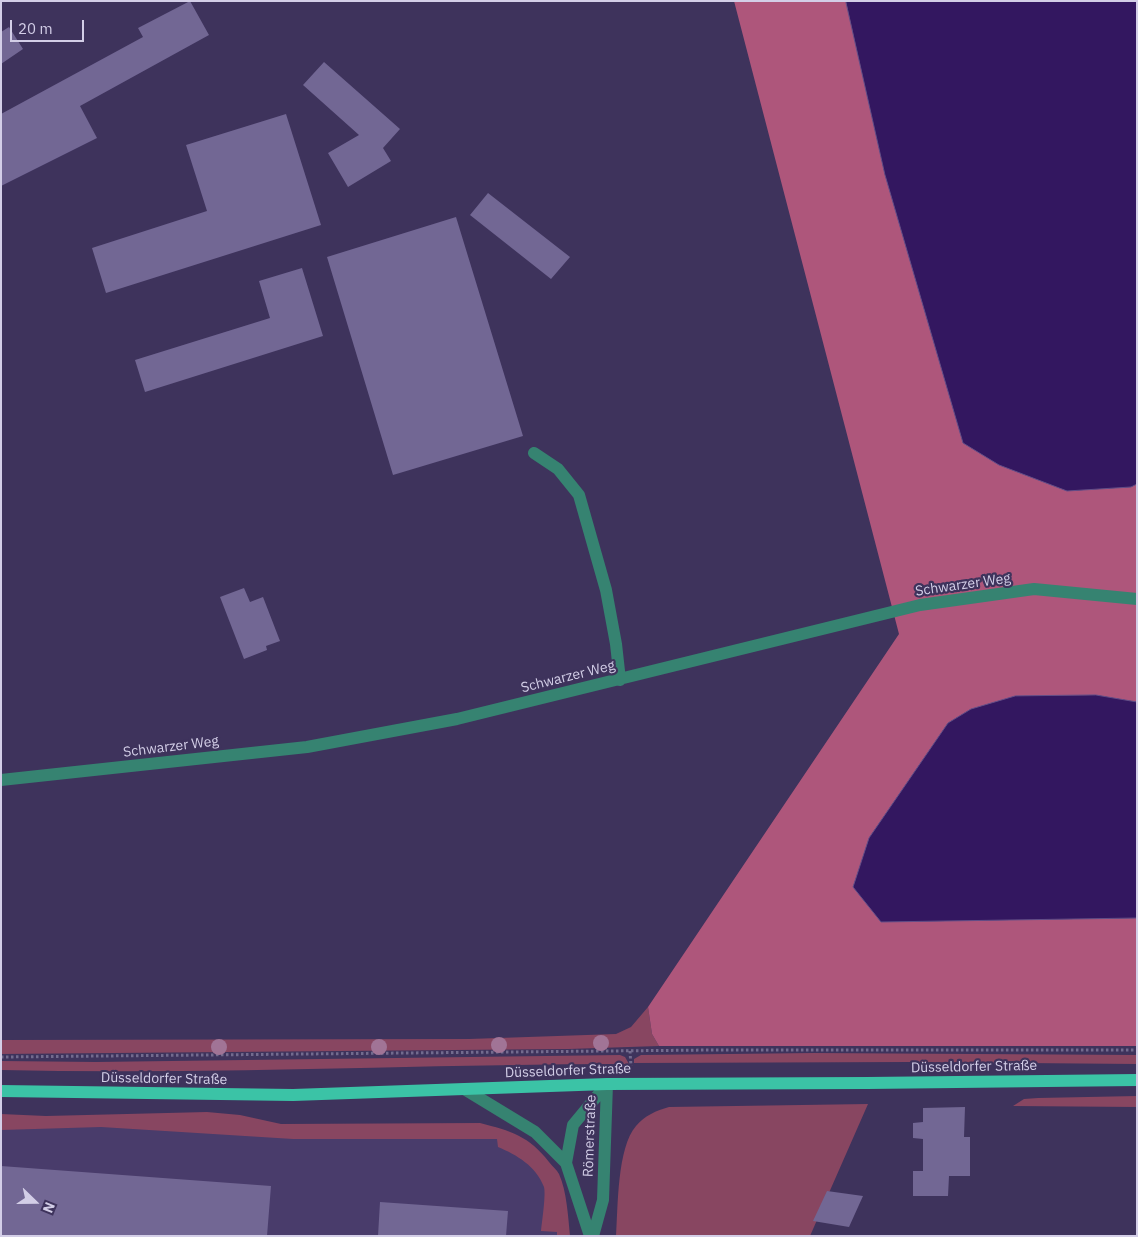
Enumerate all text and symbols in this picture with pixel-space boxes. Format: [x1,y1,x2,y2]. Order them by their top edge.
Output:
scale bar [12,10,86,42]
text: 20 m [18,19,53,38]
street label: Schwarzer Weg [914,570,1012,600]
street label: Schwarzer Weg [519,657,617,697]
street label: Schwarzer Weg [122,733,220,761]
street label: Düsseldorfer Straße [911,1057,1037,1077]
street label: Düsseldorfer Straße [505,1060,631,1082]
street label: Düsseldorfer Straße [101,1069,227,1089]
street label: Römerstraße [580,1094,600,1178]
north arrow [10,1177,60,1227]
text: N [39,1200,59,1216]

